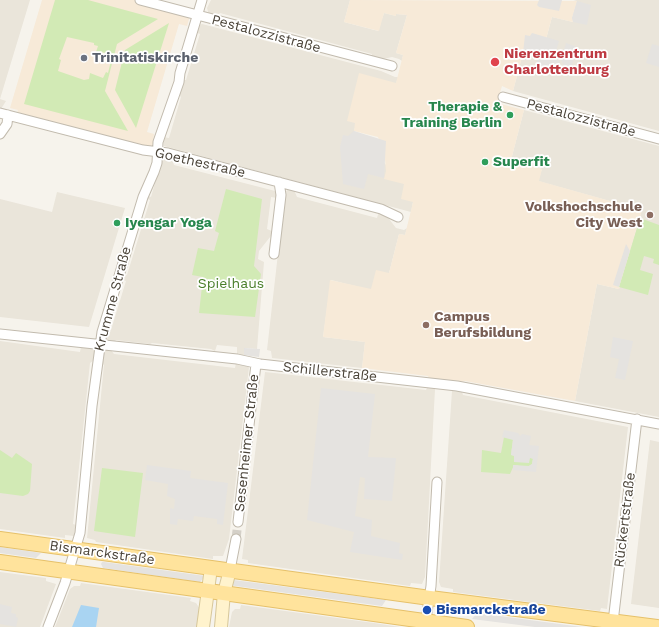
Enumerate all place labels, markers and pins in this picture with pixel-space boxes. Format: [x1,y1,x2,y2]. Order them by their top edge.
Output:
place label: Nierenzentrum Charlottenburg [504,46,609,78]
place label: Trinitatiskirche [92,50,198,66]
marker: Trinitatiskirche [79,53,89,63]
marker: Nierenzentrum Charlottenburg [489,56,501,68]
place label: Therapie & Training Berlin [401,99,502,132]
marker: Therapie & Training Berlin [505,110,515,120]
place label: Superfit [493,154,550,170]
marker: Superfit [480,157,490,167]
place label: Volkshochschule City West [525,199,642,232]
marker: Volkshochschule City West [645,210,655,220]
place label: Iyengar Yoga [125,215,212,231]
marker: Iyengar Yoga [112,218,122,228]
place label: Campus Berufsbildung [434,309,531,342]
marker: Campus Berufsbildung [421,320,431,330]
place label: Bismarckstraße [436,602,546,618]
marker: Bismarckstraße [421,604,433,616]

